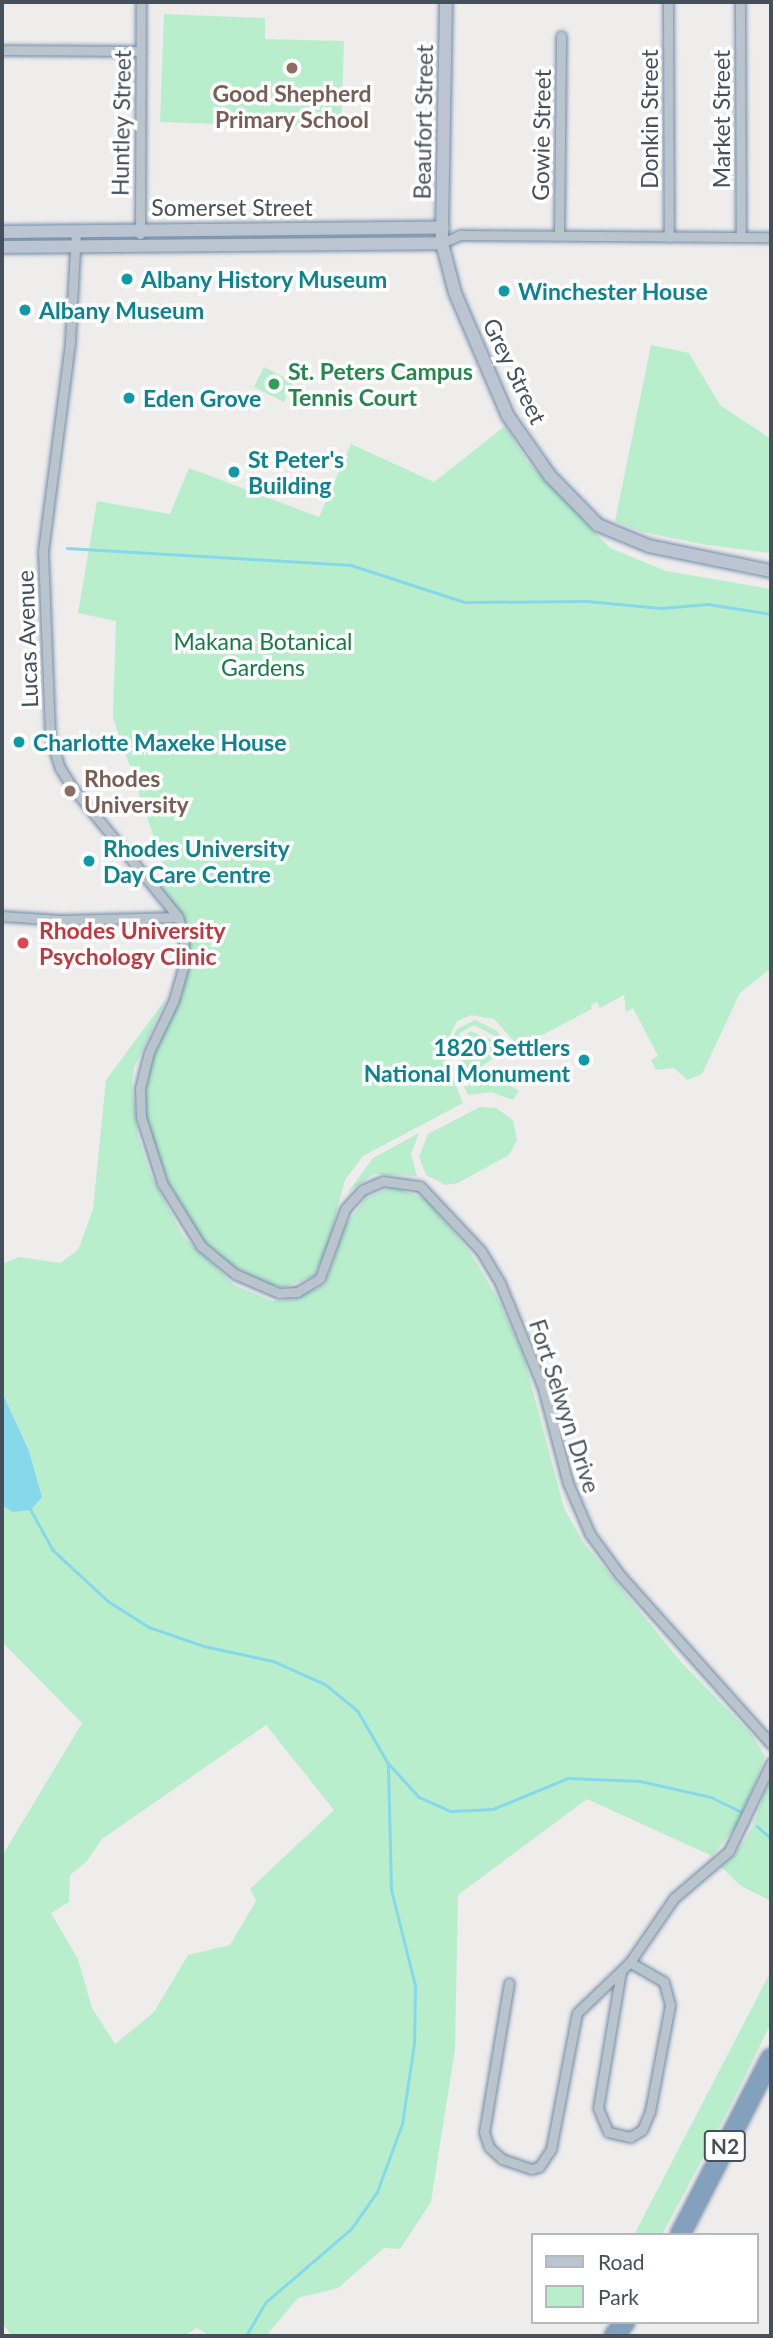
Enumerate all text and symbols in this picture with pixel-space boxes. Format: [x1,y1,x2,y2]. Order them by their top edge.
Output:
street label: Beaufort Street [408,44,438,200]
street label: Huntley Street [106,49,136,197]
street label: Donkin Street [635,49,663,189]
street label: Market Street [707,50,735,188]
marker: Good Shepherd Primary School [284,60,300,76]
street label: Gowie Street [526,69,556,201]
place label: Good Shepherd Primary School [213,79,371,133]
street label: Somerset Street [151,193,313,221]
place label: Albany History Museum [141,265,388,293]
marker: Albany History Museum [119,271,135,287]
place label: Winchester House [518,277,708,305]
marker: Winchester House [496,283,512,299]
place label: Albany Museum [39,296,205,324]
marker: Albany Museum [17,302,33,318]
street label: Grey Street [477,313,553,429]
place label: St. Peters Campus Tennis Court [288,357,473,411]
marker: St. Peters Campus Tennis Court [266,376,282,392]
place label: Eden Grove [143,384,261,412]
marker: Eden Grove [121,390,137,406]
place label: St Peter's Building [248,445,344,499]
marker: St Peter's Building [226,464,242,480]
street label: Lucas Avenue [11,569,43,709]
park label: Makana Botanical Gardens [173,627,353,681]
place label: Charlotte Maxeke House [33,728,286,756]
marker: Charlotte Maxeke House [11,734,27,750]
place label: Rhodes University [84,764,189,818]
marker: Rhodes University [62,783,78,799]
place label: Rhodes University Day Care Centre [103,834,290,888]
marker: Rhodes University Day Care Centre [81,853,97,869]
place label: Rhodes University Psychology Clinic [39,916,226,970]
marker: Rhodes University Psychology Clinic [13,933,33,953]
place label: 1820 Settlers National Monument [364,1033,570,1087]
marker: 1820 Settlers National Monument [576,1052,592,1068]
street label: Fort Selwyn Drive [524,1316,606,1496]
road number: N2 [702,2128,748,2164]
legend [532,2233,759,2324]
text: Road [598,2249,645,2274]
text: Park [598,2284,639,2309]

